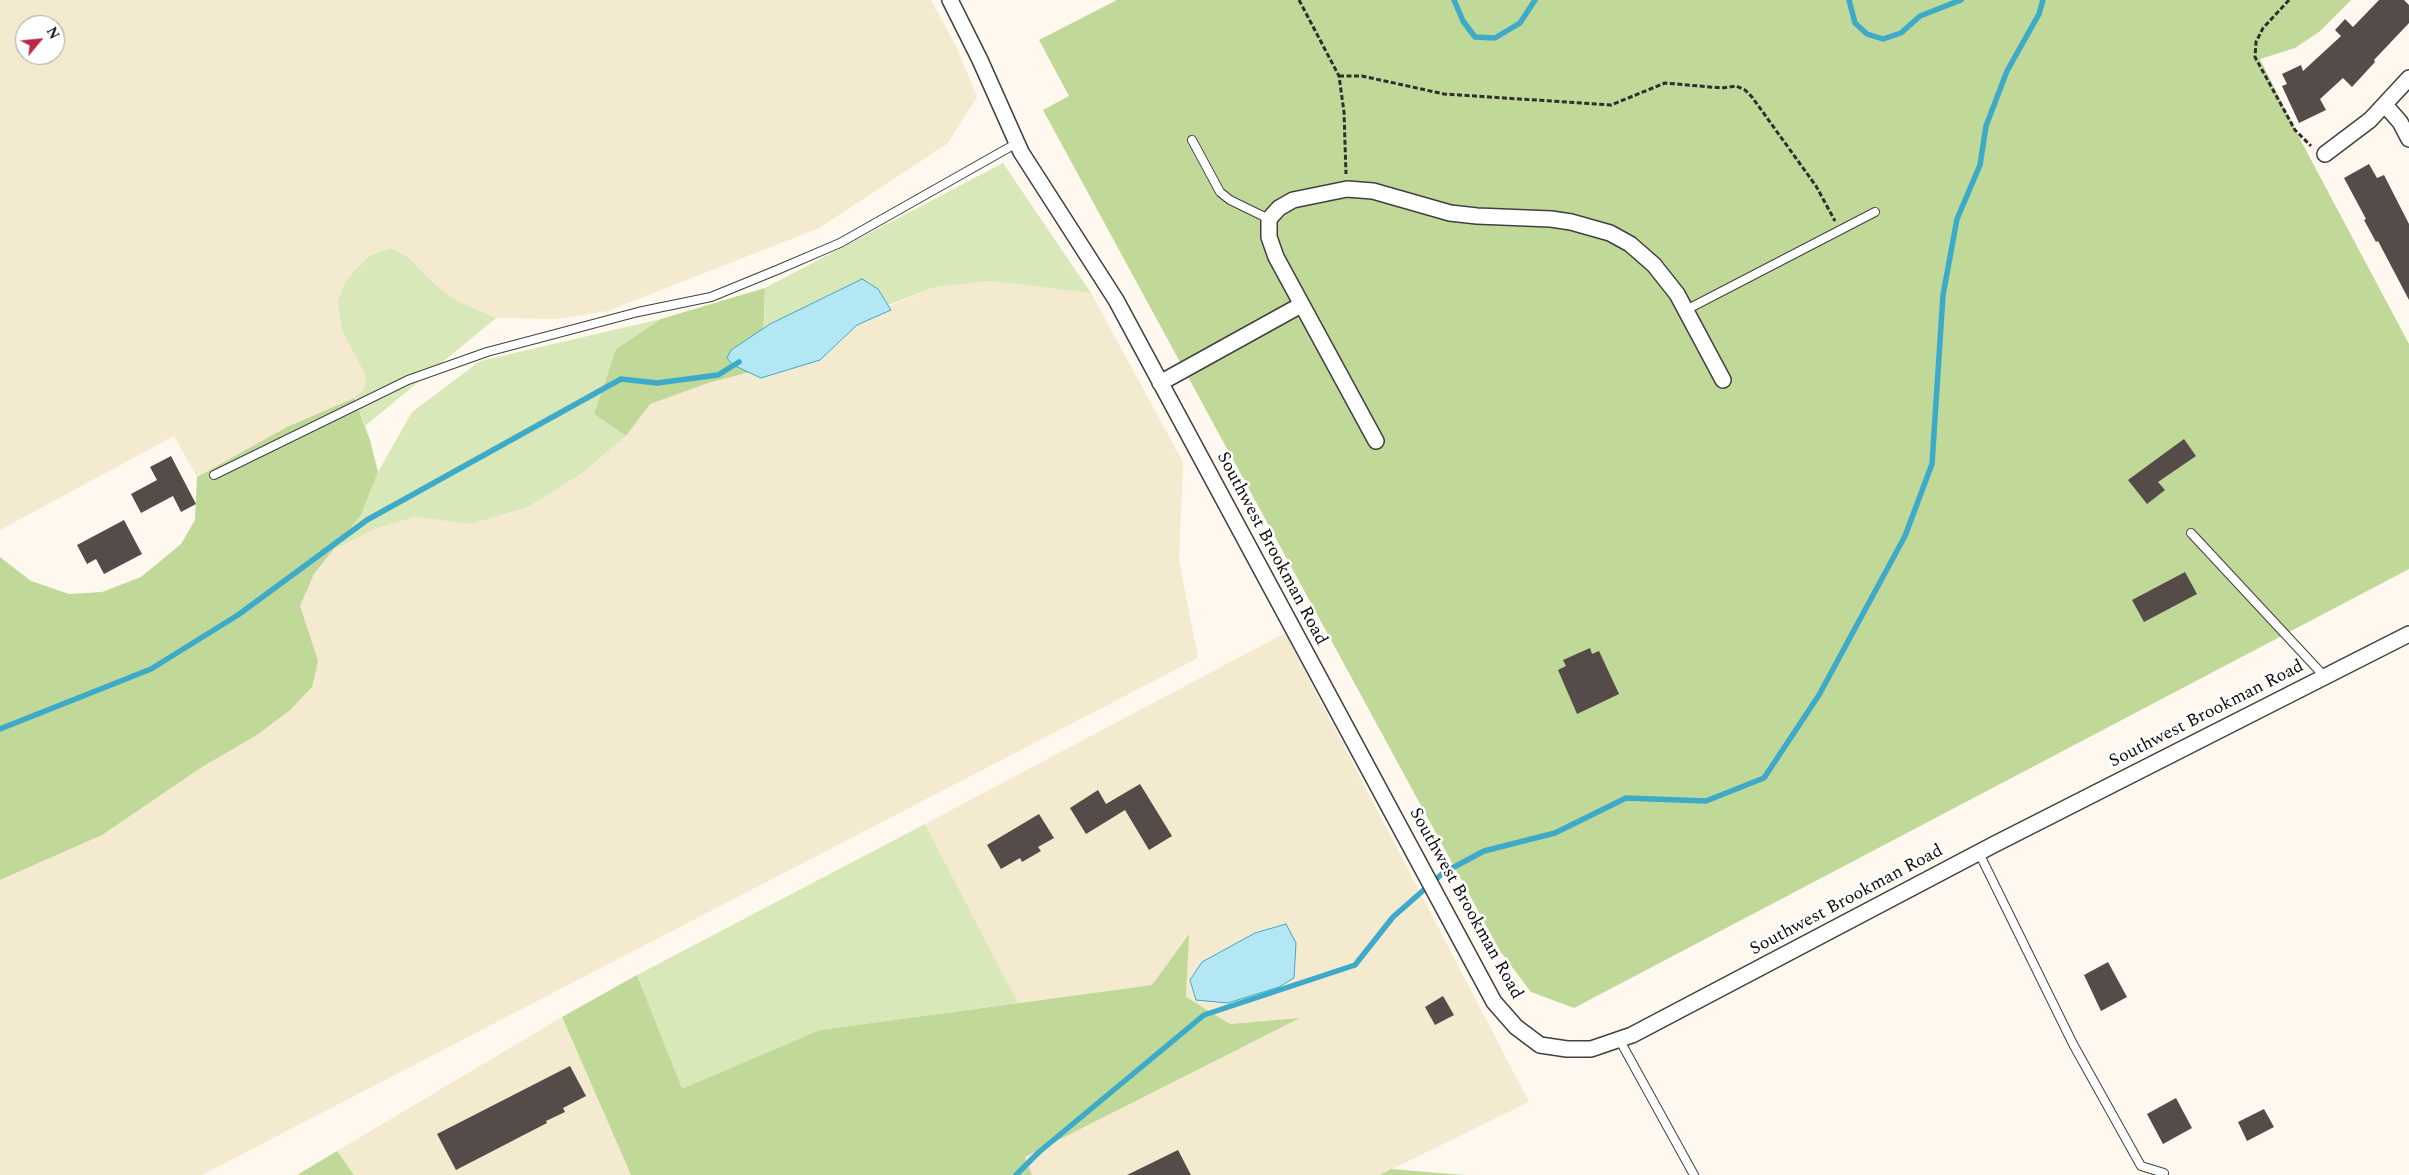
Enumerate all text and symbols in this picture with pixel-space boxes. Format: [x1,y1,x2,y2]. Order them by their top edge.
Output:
north arrow [15,15,65,65]
text: N [41,23,65,43]
street label: Southwest Brookman Road [1211,449,1331,649]
street label: Southwest Brookman Road [2106,656,2308,774]
street label: Southwest Brookman Road [1403,805,1527,1003]
street label: Southwest Brookman Road [1747,841,1947,961]

